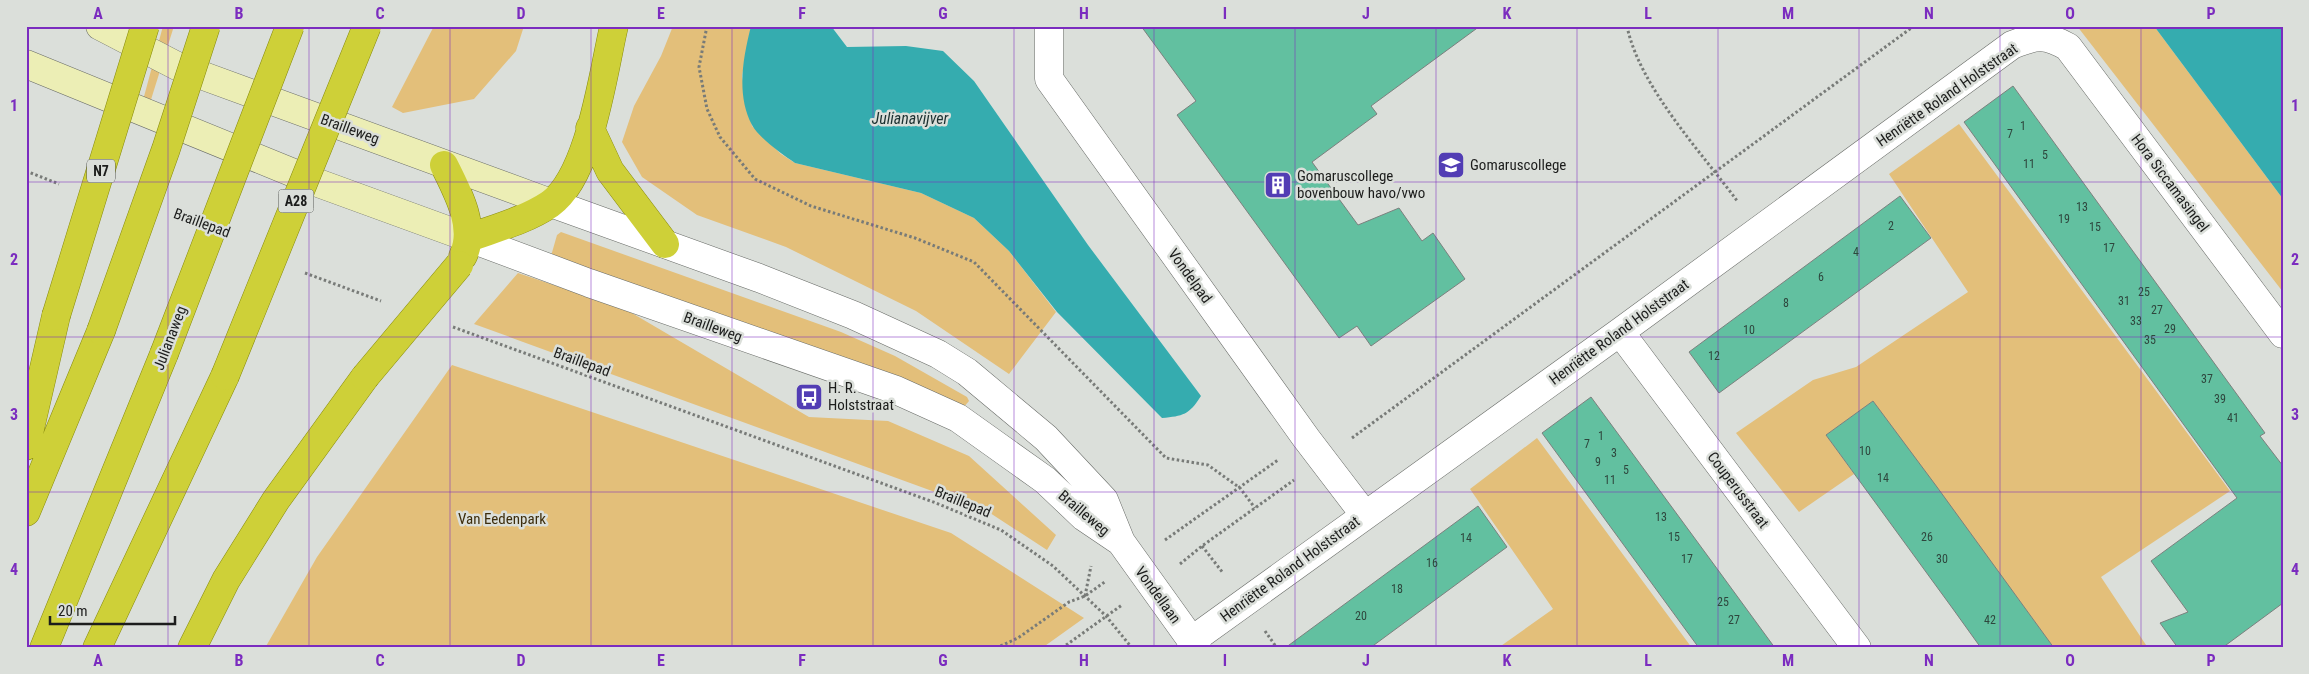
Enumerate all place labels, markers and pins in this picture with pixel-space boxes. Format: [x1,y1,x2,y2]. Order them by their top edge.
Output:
school or university icon: Gomaruscollege [1436,150,1466,180]
place label: Gomaruscollege [1470,156,1566,174]
place label: Gomaruscollege bovenbouw havo/vwo [1297,167,1425,202]
building icon: Gomaruscollege bovenbouw havo/vwo [1263,170,1293,200]
place label: H. R. Holststraat [828,379,894,414]
bus stop icon: H. R. Holststraat [794,382,824,412]

